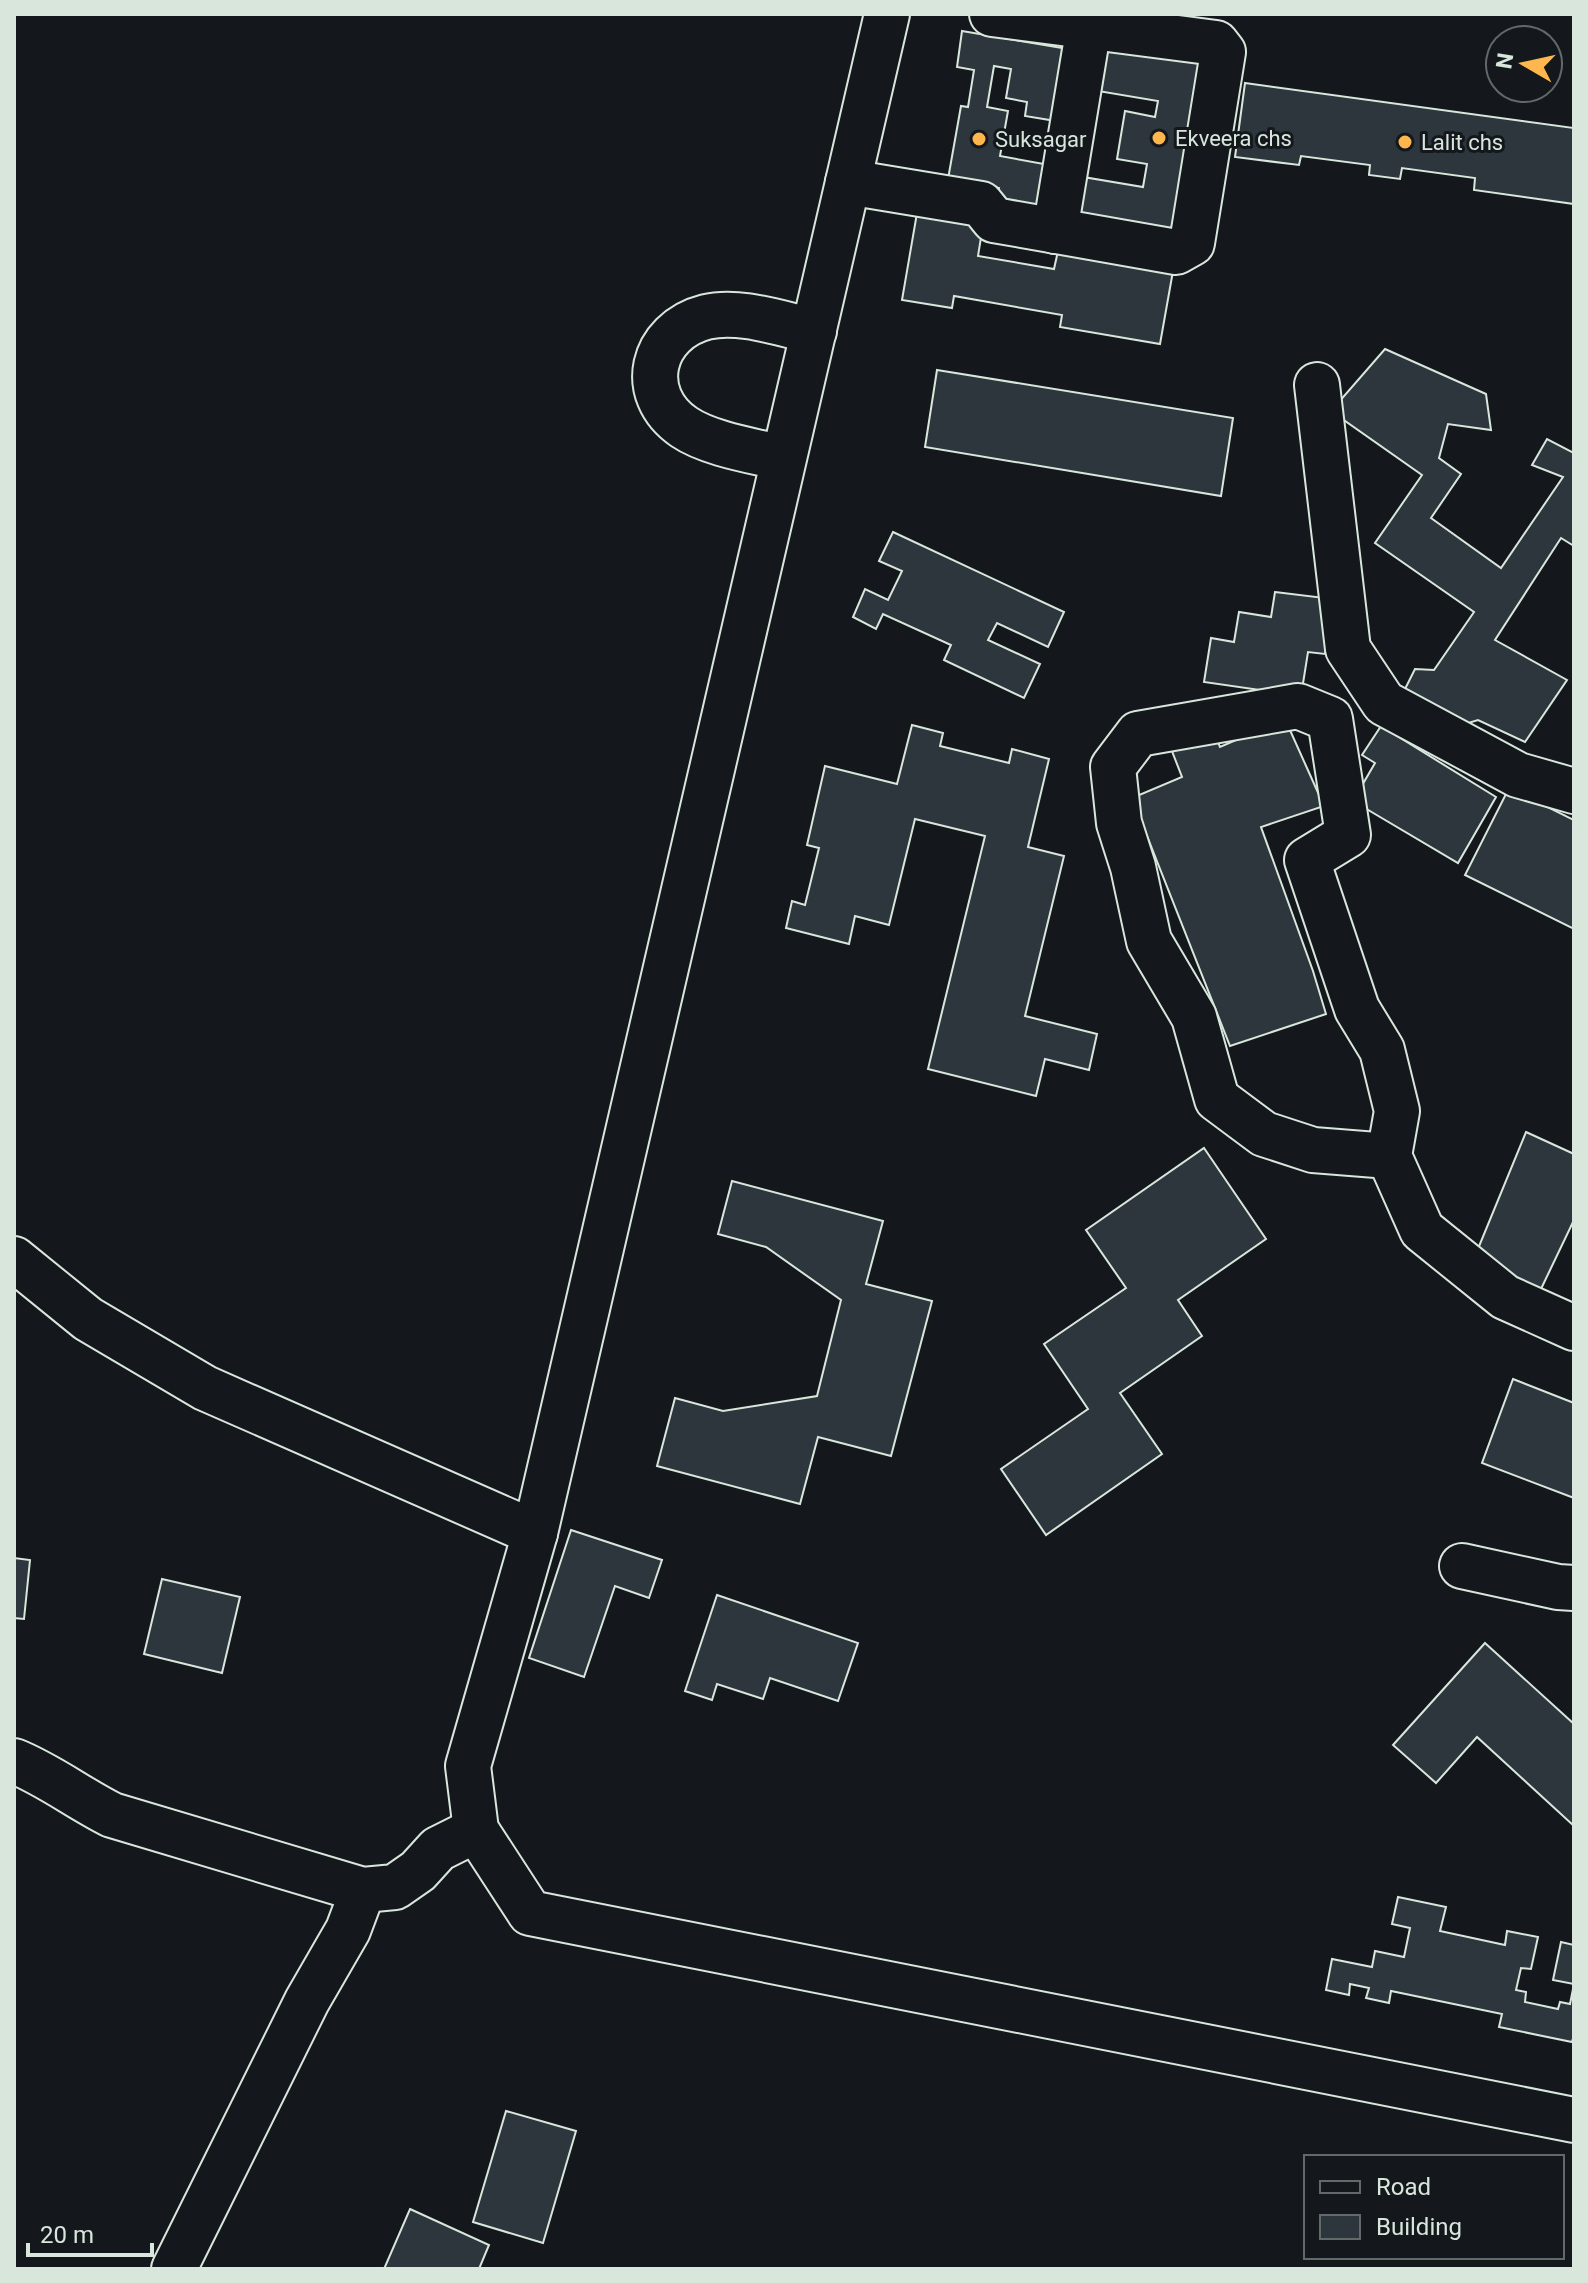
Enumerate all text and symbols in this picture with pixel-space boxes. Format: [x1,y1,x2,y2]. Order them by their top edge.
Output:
north arrow [1484,24,1564,104]
text: N [1491,51,1518,71]
place label: Ekveera chs [1175,126,1292,151]
place label: Suksagar [995,127,1087,152]
marker: Ekveera chs [1150,129,1168,147]
marker: Suksagar [970,130,988,148]
place label: Lalit chs [1421,130,1503,155]
marker: Lalit chs [1396,133,1414,151]
legend [1304,2155,1564,2259]
text: Road [1376,2173,1431,2201]
scale bar [28,2207,152,2257]
text: Building [1376,2213,1462,2241]
text: 20 m [40,2221,94,2249]

